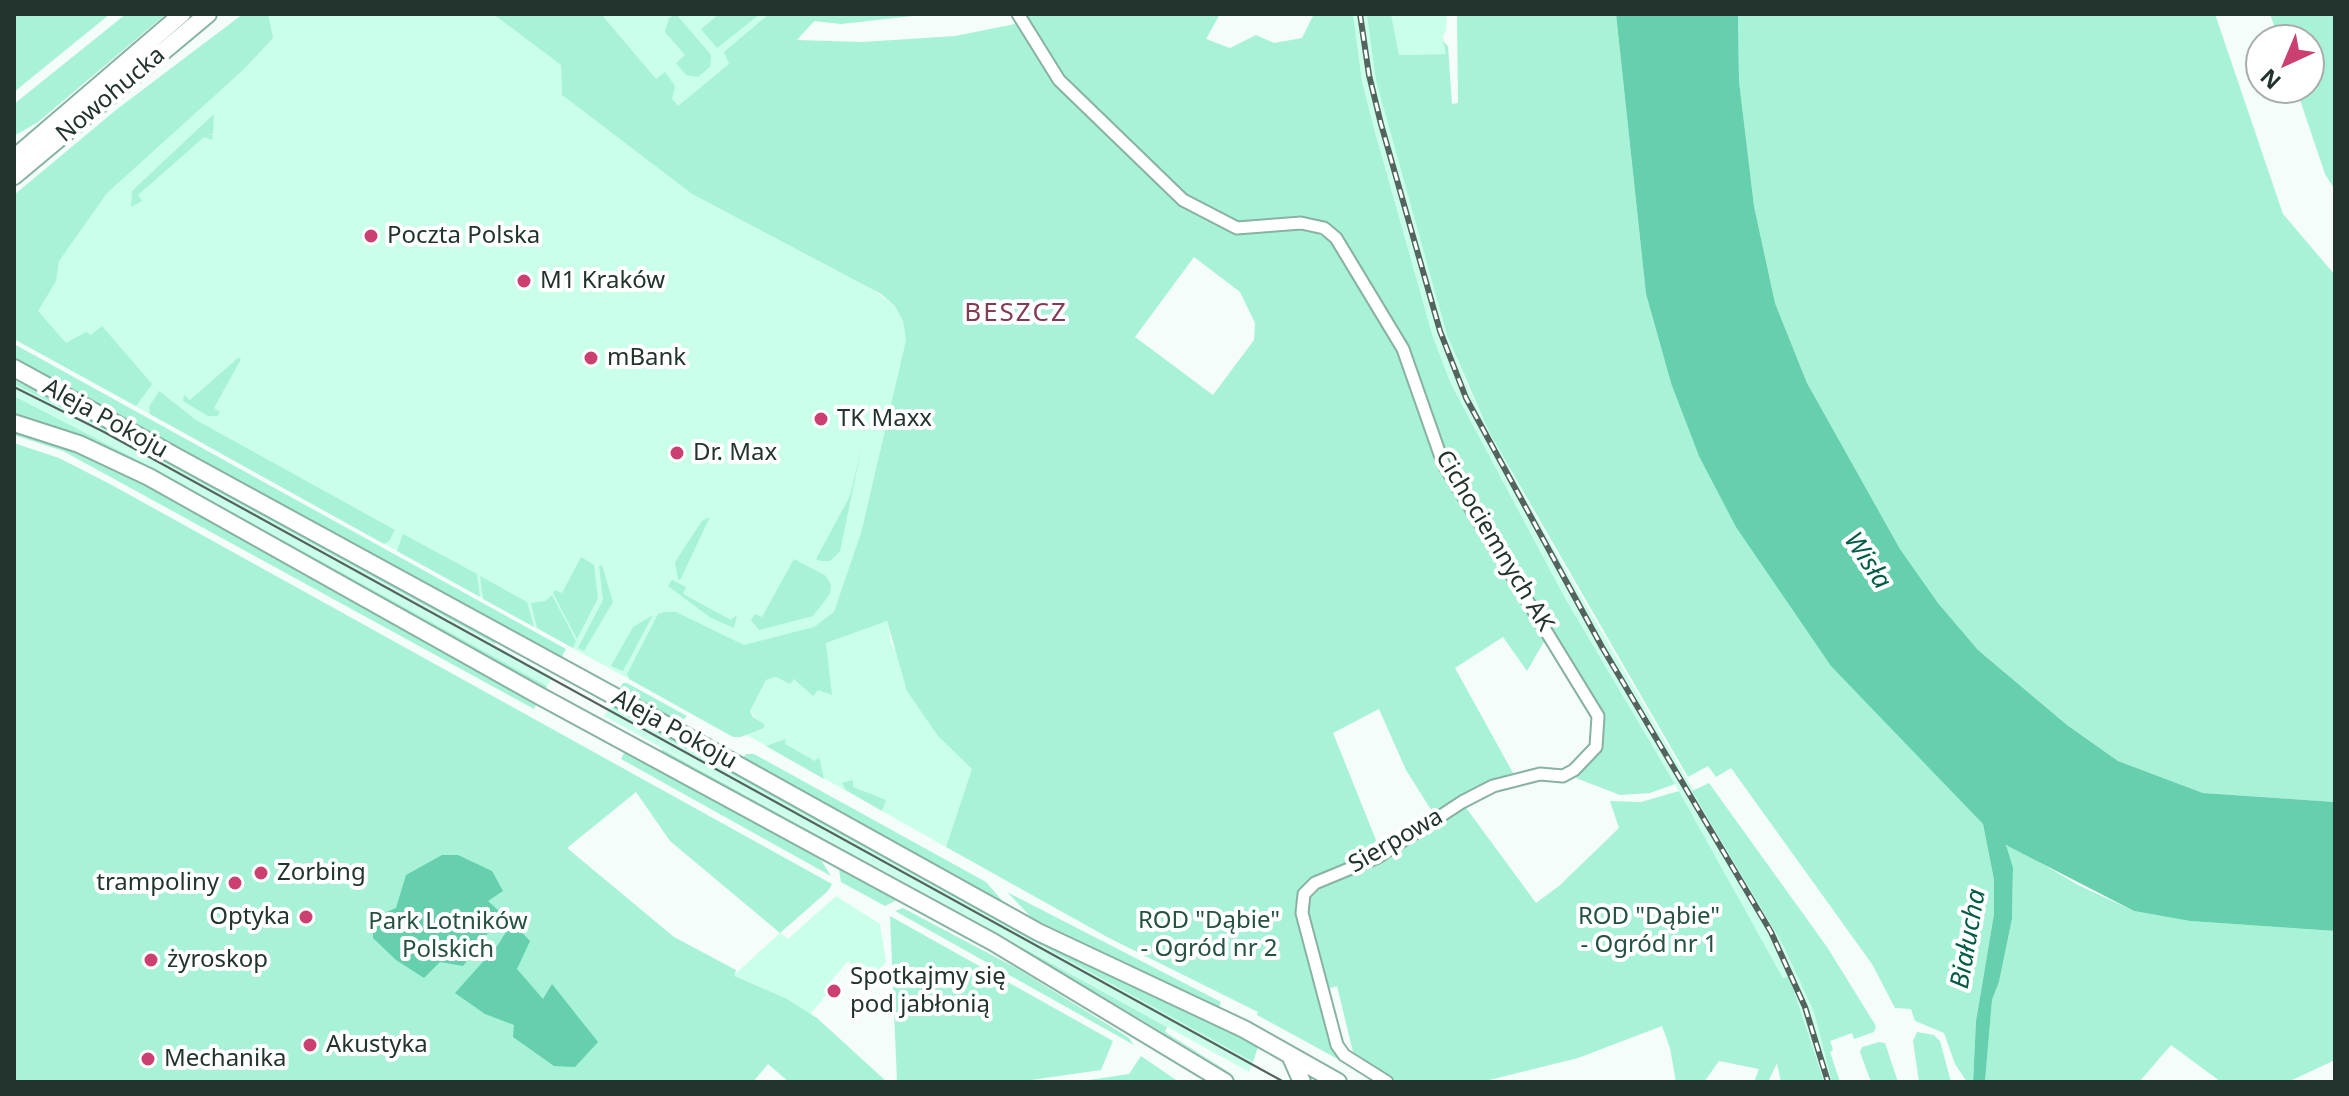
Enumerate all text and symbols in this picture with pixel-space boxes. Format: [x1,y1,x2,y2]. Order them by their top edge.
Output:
north arrow [2245,24,2325,104]
street label: Nowohucka [51,41,171,149]
text: N [2253,63,2287,97]
place label: Poczta Polska [387,222,540,250]
marker: Poczta Polska [362,227,380,245]
place label: M1 Kraków [540,267,665,295]
marker: M1 Kraków [515,272,533,290]
district label: BESZCZ [964,298,1068,330]
place label: mBank [607,344,686,372]
marker: mBank [582,349,600,367]
street label: Aleja Pokoju [38,373,172,465]
place label: TK Maxx [837,405,932,433]
marker: TK Maxx [812,410,830,428]
place label: Dr. Max [693,439,777,467]
marker: Dr. Max [668,444,686,462]
street label: Cichociemnych AK [1429,445,1559,637]
water label: Wisła [1837,527,1897,595]
street label: Aleja Pokoju [607,684,741,776]
street label: Sierpowa [1344,803,1448,879]
place label: Zorbing [277,859,366,887]
marker: Zorbing [252,864,270,882]
place label: trampoliny [96,869,219,897]
marker: trampoliny [226,874,244,892]
water label: Białucha [1945,887,1993,991]
place label: Optyka [209,903,290,931]
park label: ROD "Dąbie" - Ogród nr 1 [1578,903,1720,959]
park label: ROD "Dąbie" - Ogród nr 2 [1138,907,1280,963]
marker: Optyka [297,908,315,926]
park label: Park Lotników Polskich [368,908,528,964]
place label: żyroskop [167,946,268,974]
marker: żyroskop [142,951,160,969]
place label: Spotkajmy się pod jabłonią [850,963,1006,1019]
marker: Spotkajmy się pod jabłonią [825,982,843,1000]
place label: Akustyka [326,1031,428,1059]
marker: Akustyka [301,1036,319,1054]
place label: Mechanika [164,1045,286,1073]
marker: Mechanika [139,1050,157,1068]

